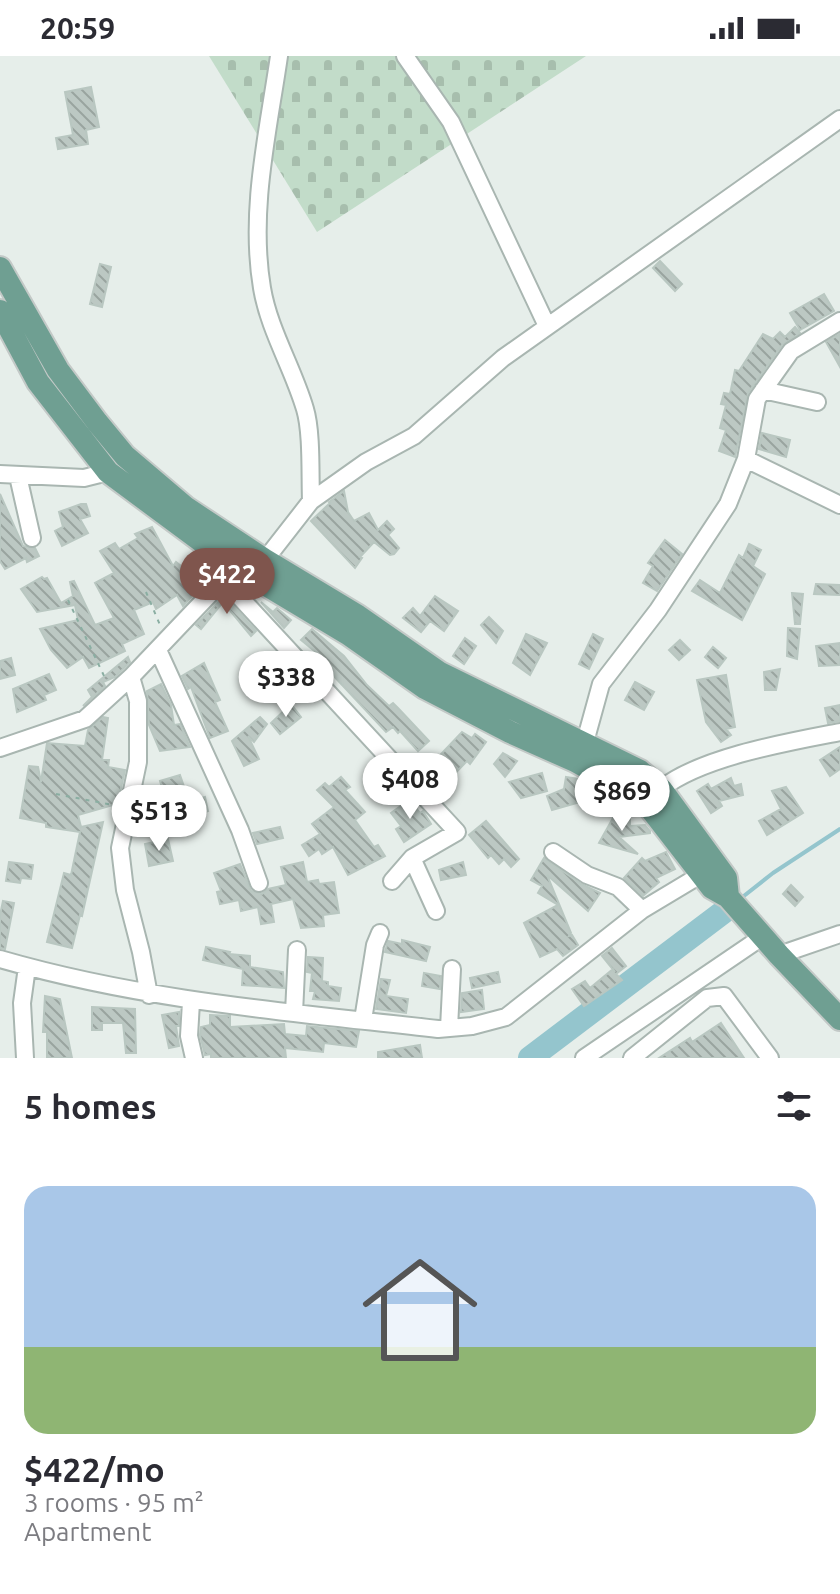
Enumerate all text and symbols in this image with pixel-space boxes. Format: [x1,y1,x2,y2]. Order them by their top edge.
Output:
text: 20:59 [40,11,115,45]
pin: $422 [180,548,274,616]
text: $422 [198,559,256,588]
pin: $338 [239,651,333,719]
text: $338 [257,662,315,691]
pin: $408 [363,753,457,821]
text: $408 [381,764,439,793]
pin: $869 [575,765,669,833]
text: $869 [593,776,651,805]
pin: $513 [112,785,206,853]
text: $513 [130,796,188,825]
icon: filters [772,1084,816,1128]
text: 5 homes [24,1087,157,1125]
icon: home [348,1238,492,1382]
text: $422/mo [24,1450,165,1488]
text: 3 rooms · 95 m² [24,1488,204,1517]
text: Apartment [24,1517,151,1546]

